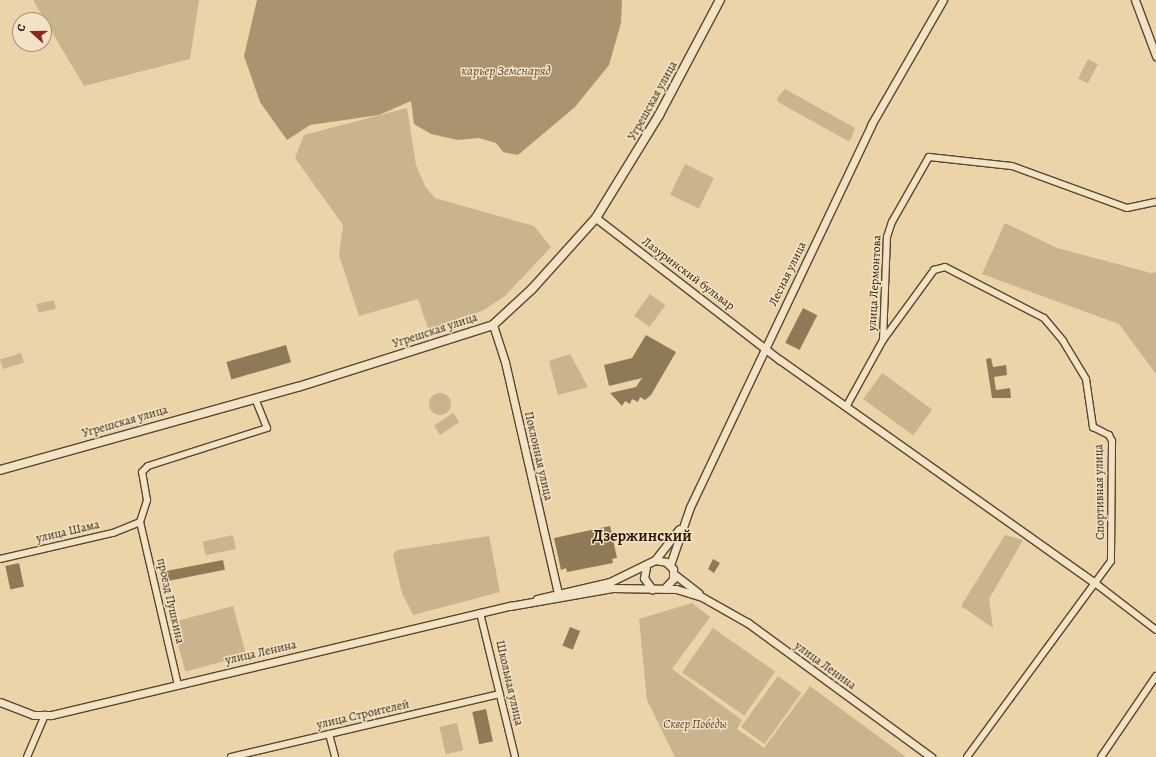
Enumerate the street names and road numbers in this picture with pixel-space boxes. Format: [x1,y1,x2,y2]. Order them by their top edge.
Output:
street label: Угрешская улица [625,59,681,143]
street label: Лазуринский бульвар [639,234,737,314]
street label: улица Лермонтова [865,235,885,331]
street label: Лесная улица [766,240,810,308]
street label: Угрешская улица [391,310,479,352]
street label: Угрешская улица [80,403,170,441]
street label: Поклонная улица [521,410,555,502]
street label: Спортивная улица [1092,444,1108,540]
street label: улица Шама [35,518,101,546]
street label: проезд Пушкина [153,557,187,645]
street label: улица Ленина [224,638,298,668]
street label: Школьная улица [492,639,526,727]
street label: улица Ленина [791,639,859,693]
street label: улица Строителей [315,697,411,733]

